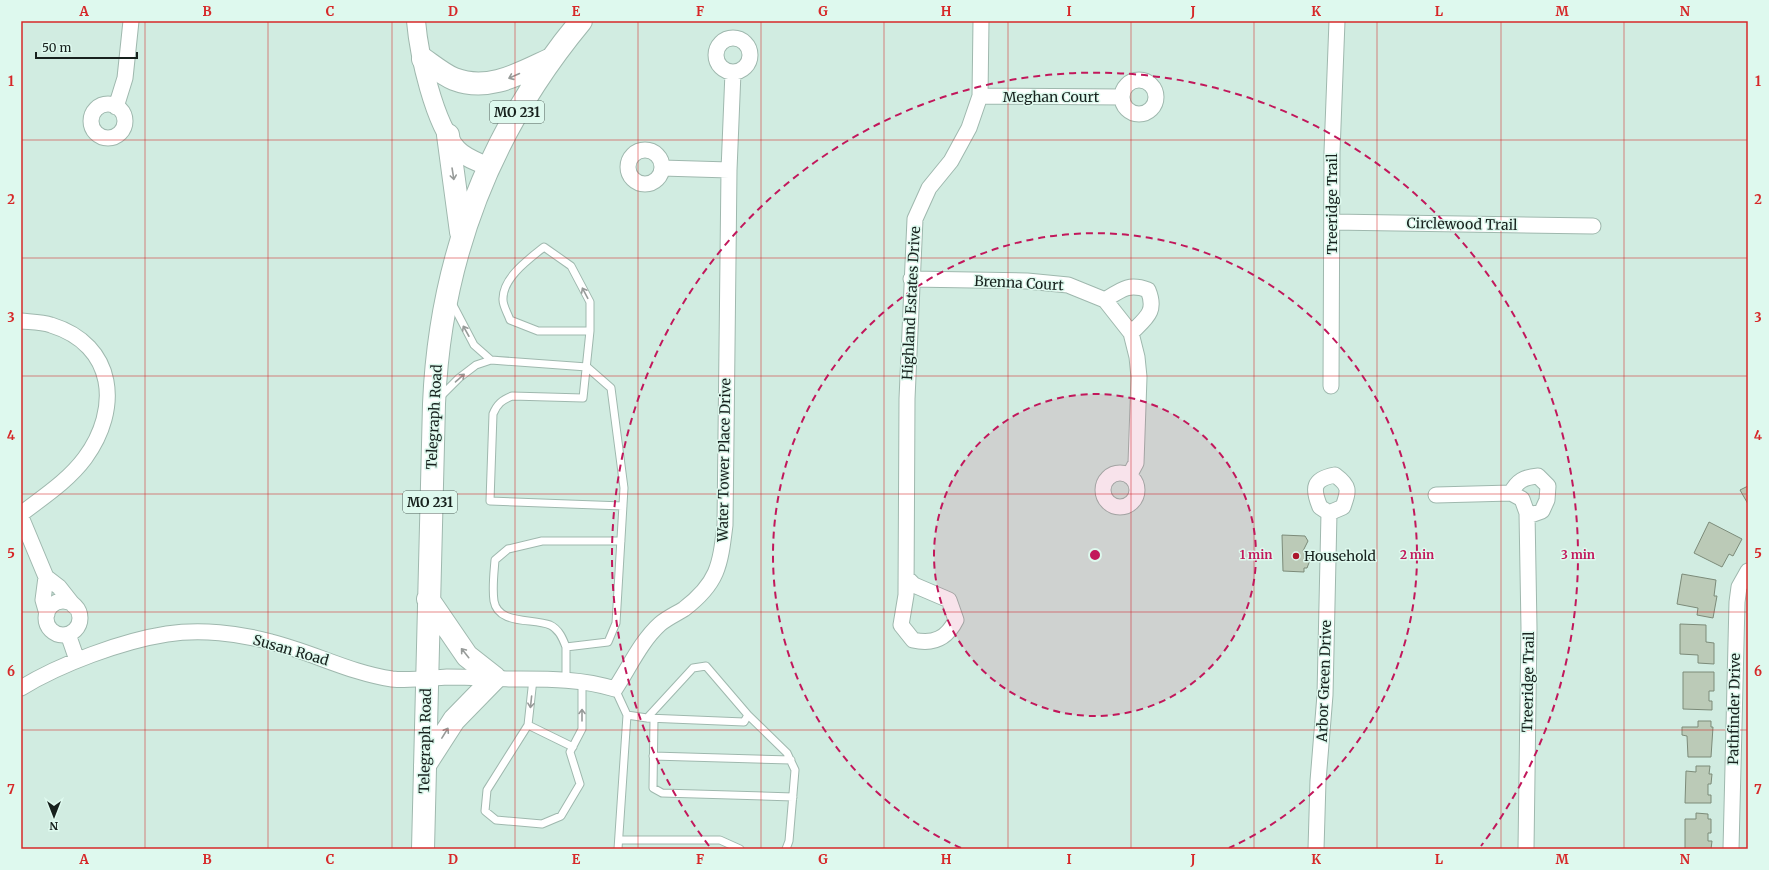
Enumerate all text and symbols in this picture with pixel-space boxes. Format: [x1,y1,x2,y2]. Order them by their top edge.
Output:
text: A [78,3,89,20]
text: B [202,3,212,20]
text: C [326,3,335,20]
text: D [448,3,458,20]
text: E [572,3,581,20]
text: F [696,3,704,20]
text: G [818,3,828,20]
text: H [941,3,952,20]
text: I [1066,3,1072,20]
text: J [1189,3,1196,20]
text: K [1311,3,1321,20]
text: L [1435,3,1444,20]
text: M [1555,3,1569,20]
text: N [1680,3,1691,20]
scale bar [36,34,137,60]
text: 50 m [42,40,71,55]
text: 1 [8,73,14,90]
one-way arrow [508,73,520,80]
text: 1 [1755,73,1761,90]
street label: Meghan Court [1003,88,1100,106]
road number: MO 231 [490,101,544,123]
street label: Treeridge Trail [1323,153,1341,254]
one-way arrow [449,167,457,180]
text: 2 [7,191,15,208]
text: 2 [1754,191,1762,208]
street label: Circlewood Trail [1406,214,1518,234]
street label: Highland Estates Drive [898,226,924,380]
street label: Brenna Court [974,272,1065,294]
one-way arrow [581,287,589,299]
text: 3 [7,309,15,326]
text: 3 [1754,309,1762,326]
one-way arrow [462,325,470,337]
street label: Telegraph Road [422,363,446,470]
one-way arrow [455,374,465,383]
street label: Water Tower Place Drive [714,378,734,543]
text: 4 [7,427,16,444]
text: 4 [1754,427,1763,444]
road number: MO 231 [403,491,457,513]
text: 5 [7,545,15,562]
text: 5 [1754,545,1762,562]
text: 1 min [1240,547,1272,562]
place label: Household [1304,547,1377,565]
text: 2 min [1400,547,1434,562]
text: 3 min [1561,547,1595,562]
centre of rings [1088,548,1102,562]
marker: Household [1291,551,1301,561]
street label: Arbor Green Drive [1313,620,1335,743]
street label: Susan Road [251,631,332,670]
street label: Treeridge Trail [1518,631,1538,733]
one-way arrow [461,648,470,658]
street label: Pathfinder Drive [1724,653,1744,765]
text: 6 [7,663,15,680]
text: 6 [1754,663,1762,680]
street label: Telegraph Road [415,688,435,794]
one-way arrow [527,695,534,708]
one-way arrow [578,709,586,722]
one-way arrow [442,727,450,739]
text: 7 [7,781,15,798]
text: 7 [1754,781,1762,798]
north arrow [34,796,74,836]
text: N [49,819,58,833]
text: A [78,851,89,868]
text: B [202,851,212,868]
text: C [326,851,335,868]
text: D [448,851,458,868]
text: E [572,851,581,868]
text: F [696,851,704,868]
text: G [818,851,828,868]
text: H [941,851,952,868]
text: I [1066,851,1072,868]
text: J [1189,851,1196,868]
text: K [1311,851,1321,868]
text: L [1435,851,1444,868]
text: M [1555,851,1569,868]
text: N [1680,851,1691,868]

